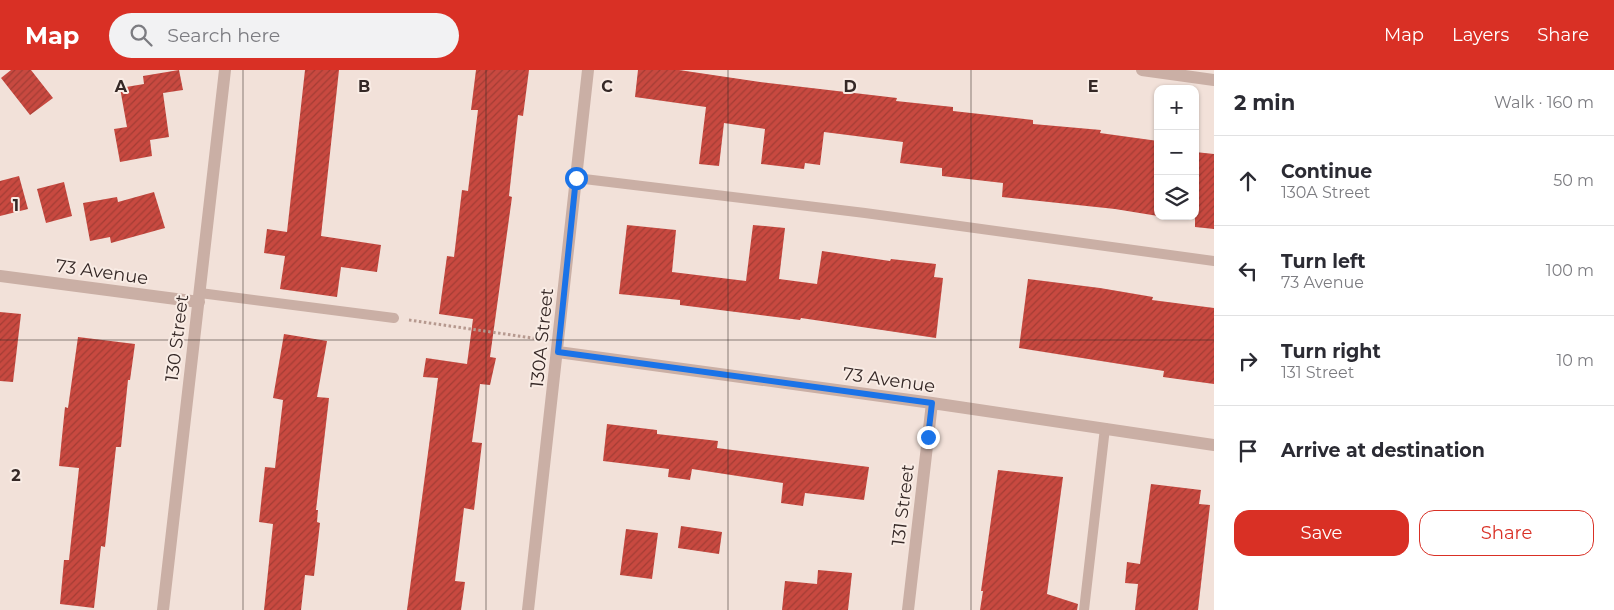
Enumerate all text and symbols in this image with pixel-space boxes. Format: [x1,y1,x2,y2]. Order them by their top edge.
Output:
search box [109,13,459,58]
text: Map [25,21,79,50]
icon: search [127,21,155,49]
text: Search here [167,24,280,47]
text: Map [1384,24,1424,46]
text: Layers [1452,24,1509,46]
text: Share [1537,24,1589,46]
text: A [114,77,128,96]
text: B [358,77,370,96]
text: C [601,77,613,96]
text: D [843,77,857,96]
text: E [1088,77,1098,96]
map controls [1154,85,1199,220]
button: + [1154,85,1199,130]
text: 2 min [1234,90,1295,115]
text: Walk · 160 m [1494,93,1594,112]
button: − [1154,130,1199,175]
text: Continue [1281,160,1372,183]
route start [565,167,588,190]
icon: ahead [1234,167,1262,195]
text: 50 m [1553,171,1594,190]
button: layers [1154,175,1199,220]
text: 130A Street [1281,183,1370,202]
text: 1 [13,196,19,215]
text: Turn left [1281,250,1366,273]
street label: 73 Avenue [54,255,150,289]
icon: left [1234,257,1262,285]
text: 100 m [1546,261,1594,280]
text: 73 Avenue [1281,273,1364,292]
street label: 130A Street [526,287,558,389]
street label: 130 Street [161,293,193,383]
text: Turn right [1281,340,1381,363]
icon: right [1234,347,1262,375]
text: 10 m [1556,351,1594,370]
street label: 73 Avenue [841,363,937,397]
text: 131 Street [1281,363,1354,382]
route end [917,426,940,449]
icon: arrive [1234,437,1262,465]
text: Arrive at destination [1281,439,1485,462]
street label: 131 Street [887,463,919,547]
text: 2 [11,466,21,485]
button: Save [1234,510,1409,556]
button: Share [1419,510,1594,556]

